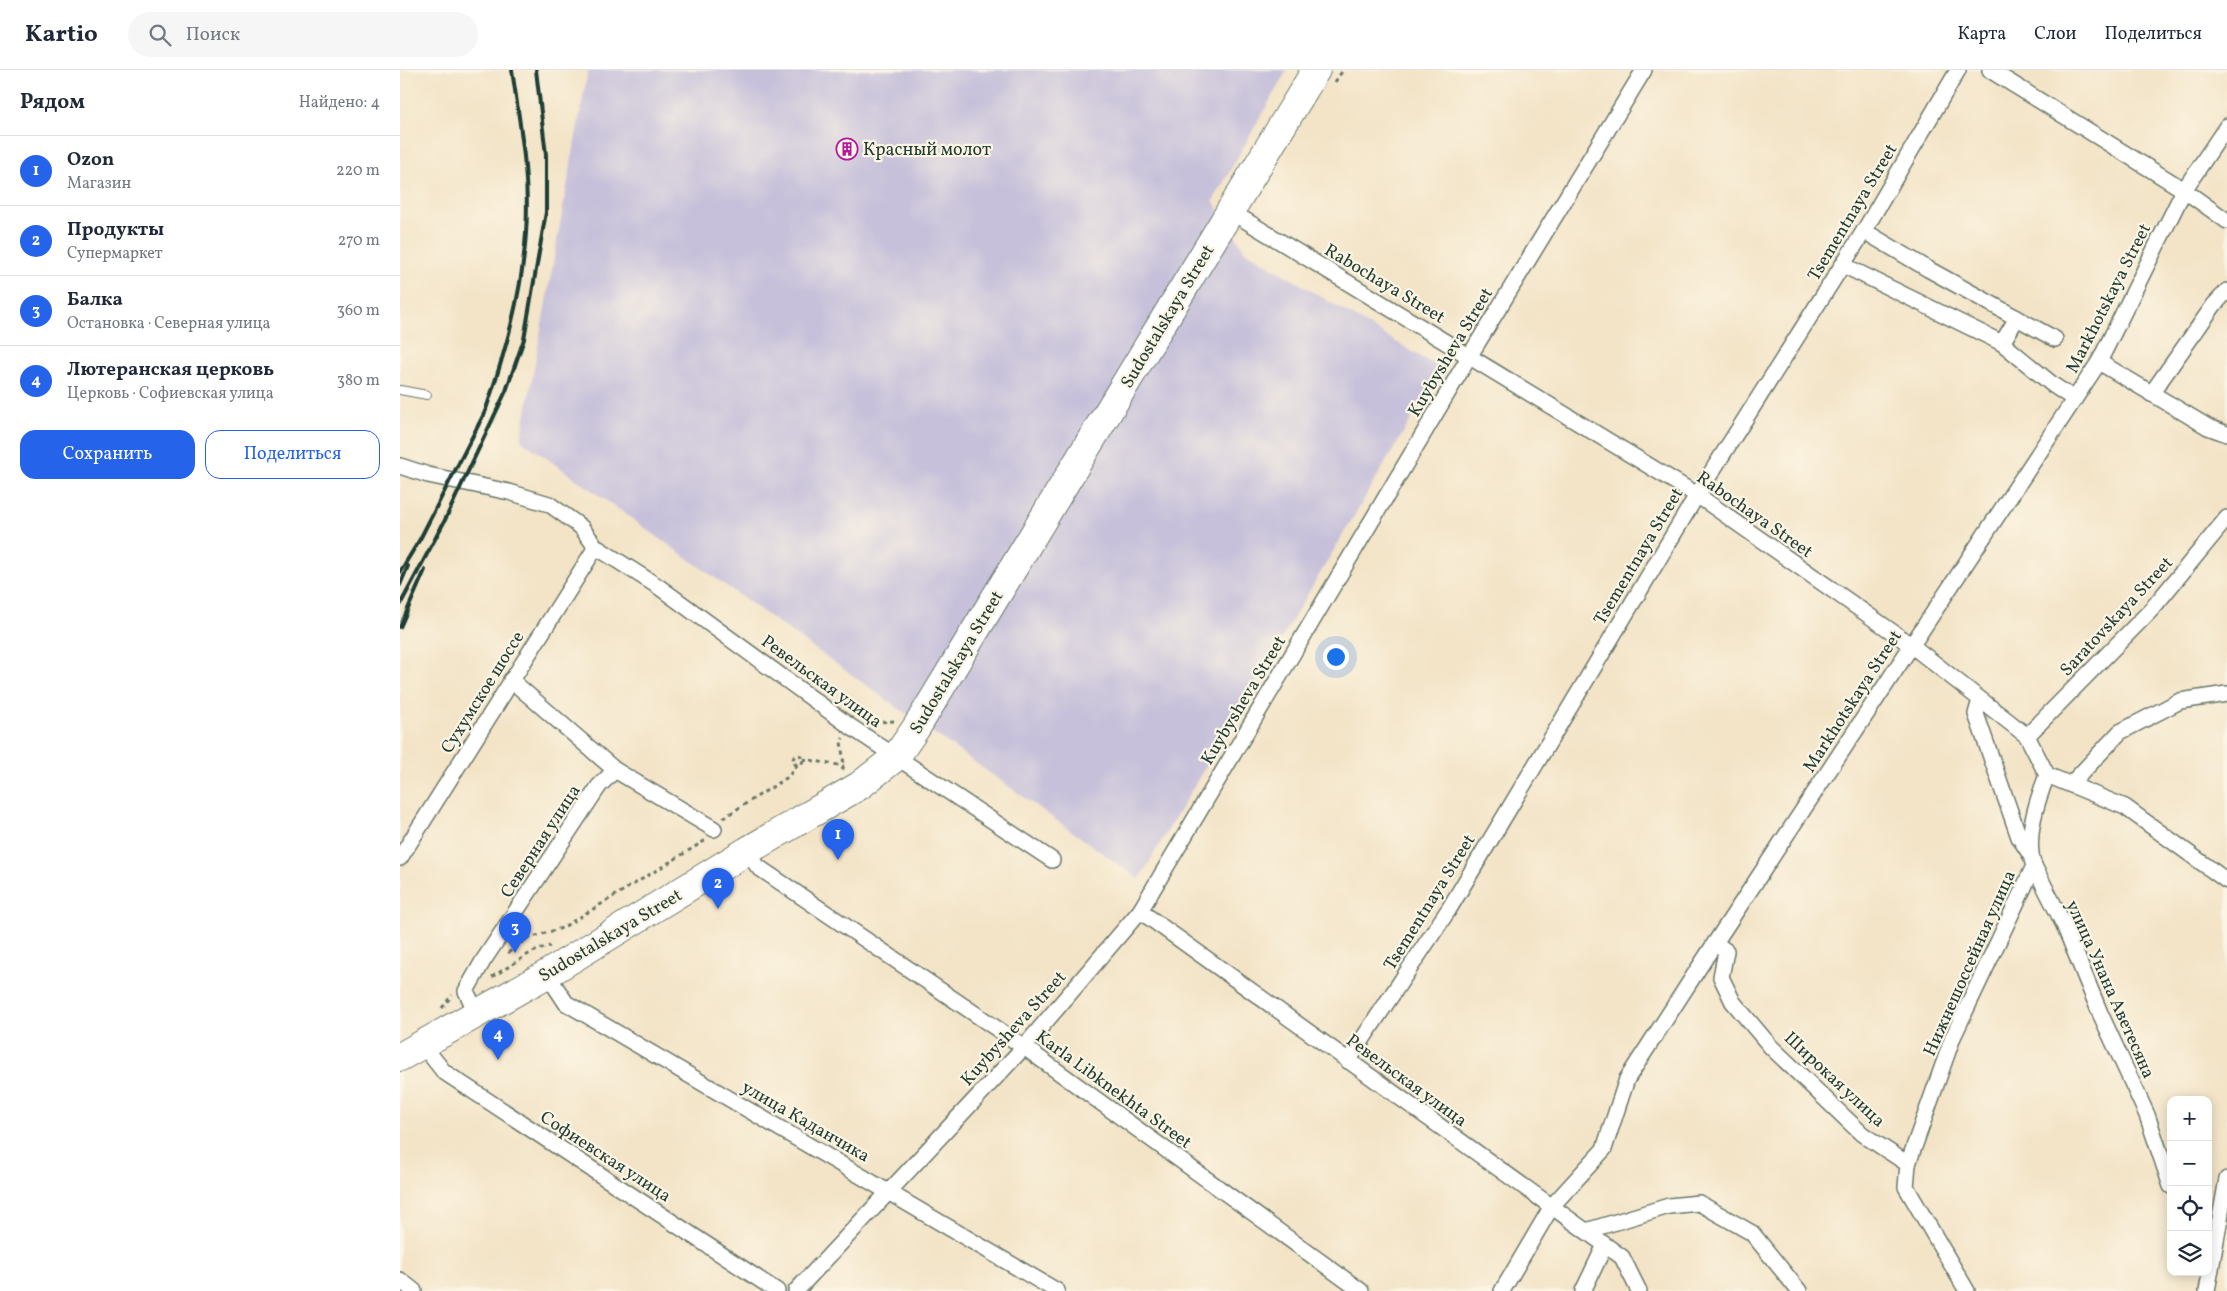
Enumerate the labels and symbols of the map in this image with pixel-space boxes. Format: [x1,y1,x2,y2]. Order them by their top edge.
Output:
building icon: Красный молот [835,137,859,161]
place label: Красный молот [863,138,991,163]
street label: Tsementnaya Street [1802,139,1904,286]
street label: Markhotskaya Street [2061,219,2158,378]
street label: Rabochaya Street [1319,238,1449,330]
street label: Sudostalskaya Street [1115,240,1221,393]
street label: Kuybysheva Street [1403,283,1500,422]
street label: Rabochaya Street [1691,466,1817,565]
street label: Tsementnaya Street [1588,483,1690,630]
street label: Saratovskaya Street [2055,552,2179,682]
street label: Sudostalskaya Street [904,586,1010,739]
street label: Markhotskaya Street [1798,626,1909,778]
street label: Сухумское шоссе [436,627,531,759]
street label: Ревельская улица [756,630,887,735]
street label: Kuybysheva Street [1196,631,1293,770]
your location [1323,644,1349,670]
street label: Северная улица [495,780,587,903]
pin: 1 [822,819,854,860]
street label: Tsementnaya Street [1378,830,1482,976]
street label: Нижнешоссейная улица [1918,867,2023,1060]
pin: 2 [702,868,734,909]
street label: Sudostalskaya Street [534,883,687,989]
street label: улица Унана Аветесяна [2059,896,2160,1083]
pin: 3 [499,912,531,953]
street label: Kuybysheva Street [956,966,1073,1092]
pin: 4 [482,1019,514,1060]
street label: Karla Libknekhta Street [1030,1025,1196,1155]
street label: Широкая улица [1778,1027,1890,1134]
street label: Ревельская улица [1341,1029,1472,1134]
street label: улица Каданчика [737,1075,874,1169]
street label: Софиевская улица [535,1105,676,1209]

